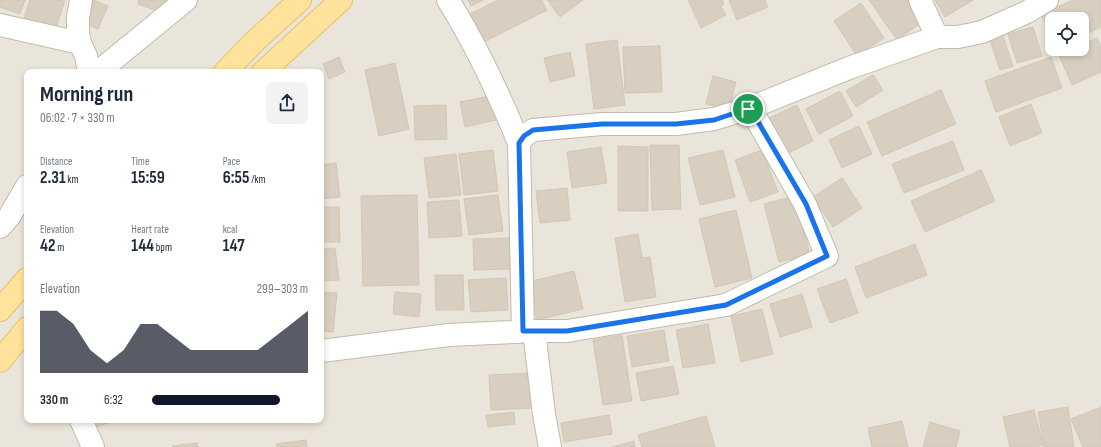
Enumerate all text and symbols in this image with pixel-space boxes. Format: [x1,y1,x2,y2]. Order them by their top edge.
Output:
map controls [1045,12,1089,56]
button: locate [1045,12,1089,56]
text: Morning run [40,81,133,108]
button: share [266,82,308,124]
pin [731,92,765,126]
icon: arrive [737,98,759,120]
text: 06:02 · 7 × 330 m [40,110,115,126]
text: Distance [40,155,72,168]
text: Time [131,155,149,168]
text: Pace [223,155,240,168]
text: 2.31 [40,168,66,188]
text: 15:59 [131,168,165,188]
text: 6:55 [223,168,249,188]
text: km [66,173,79,186]
text: /km [249,173,265,186]
text: Elevation [40,223,74,236]
text: Heart rate [131,223,169,236]
text: kcal [223,223,237,236]
text: 42 [40,236,55,256]
text: 144 [131,236,154,256]
text: 147 [223,236,245,256]
text: m [55,241,64,254]
text: bpm [154,241,172,254]
text: Elevation [40,281,80,297]
text: 299–303 m [257,281,308,297]
text: 330 m [40,392,69,408]
text: 6:32 [104,392,123,408]

